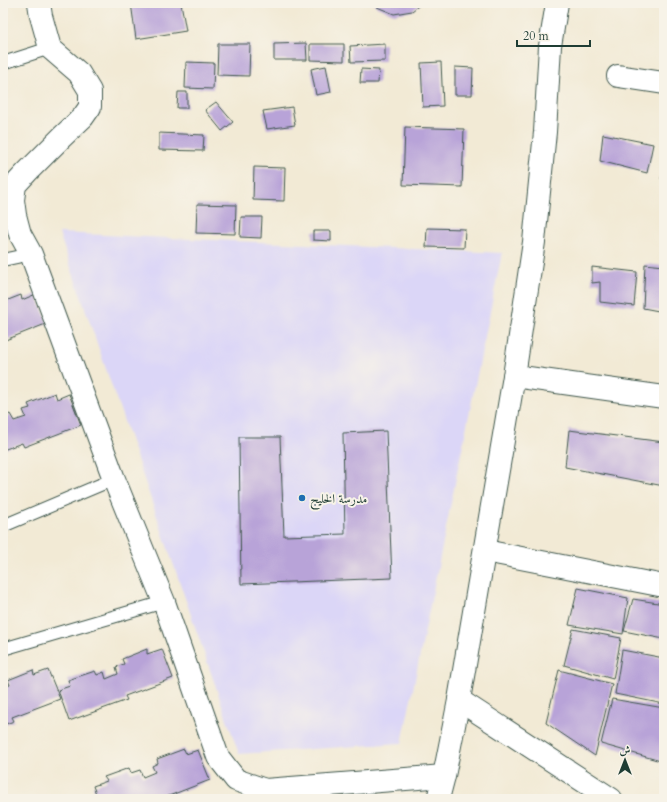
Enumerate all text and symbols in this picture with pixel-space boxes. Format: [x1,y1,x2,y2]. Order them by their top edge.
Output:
scale bar [517,22,590,48]
text: 20 m [523,28,550,44]
place label: مدرسة الخليج [310,490,367,510]
marker: مدرسة الخليج [297,493,307,503]
north arrow [605,740,645,780]
text: ش [620,743,631,758]

